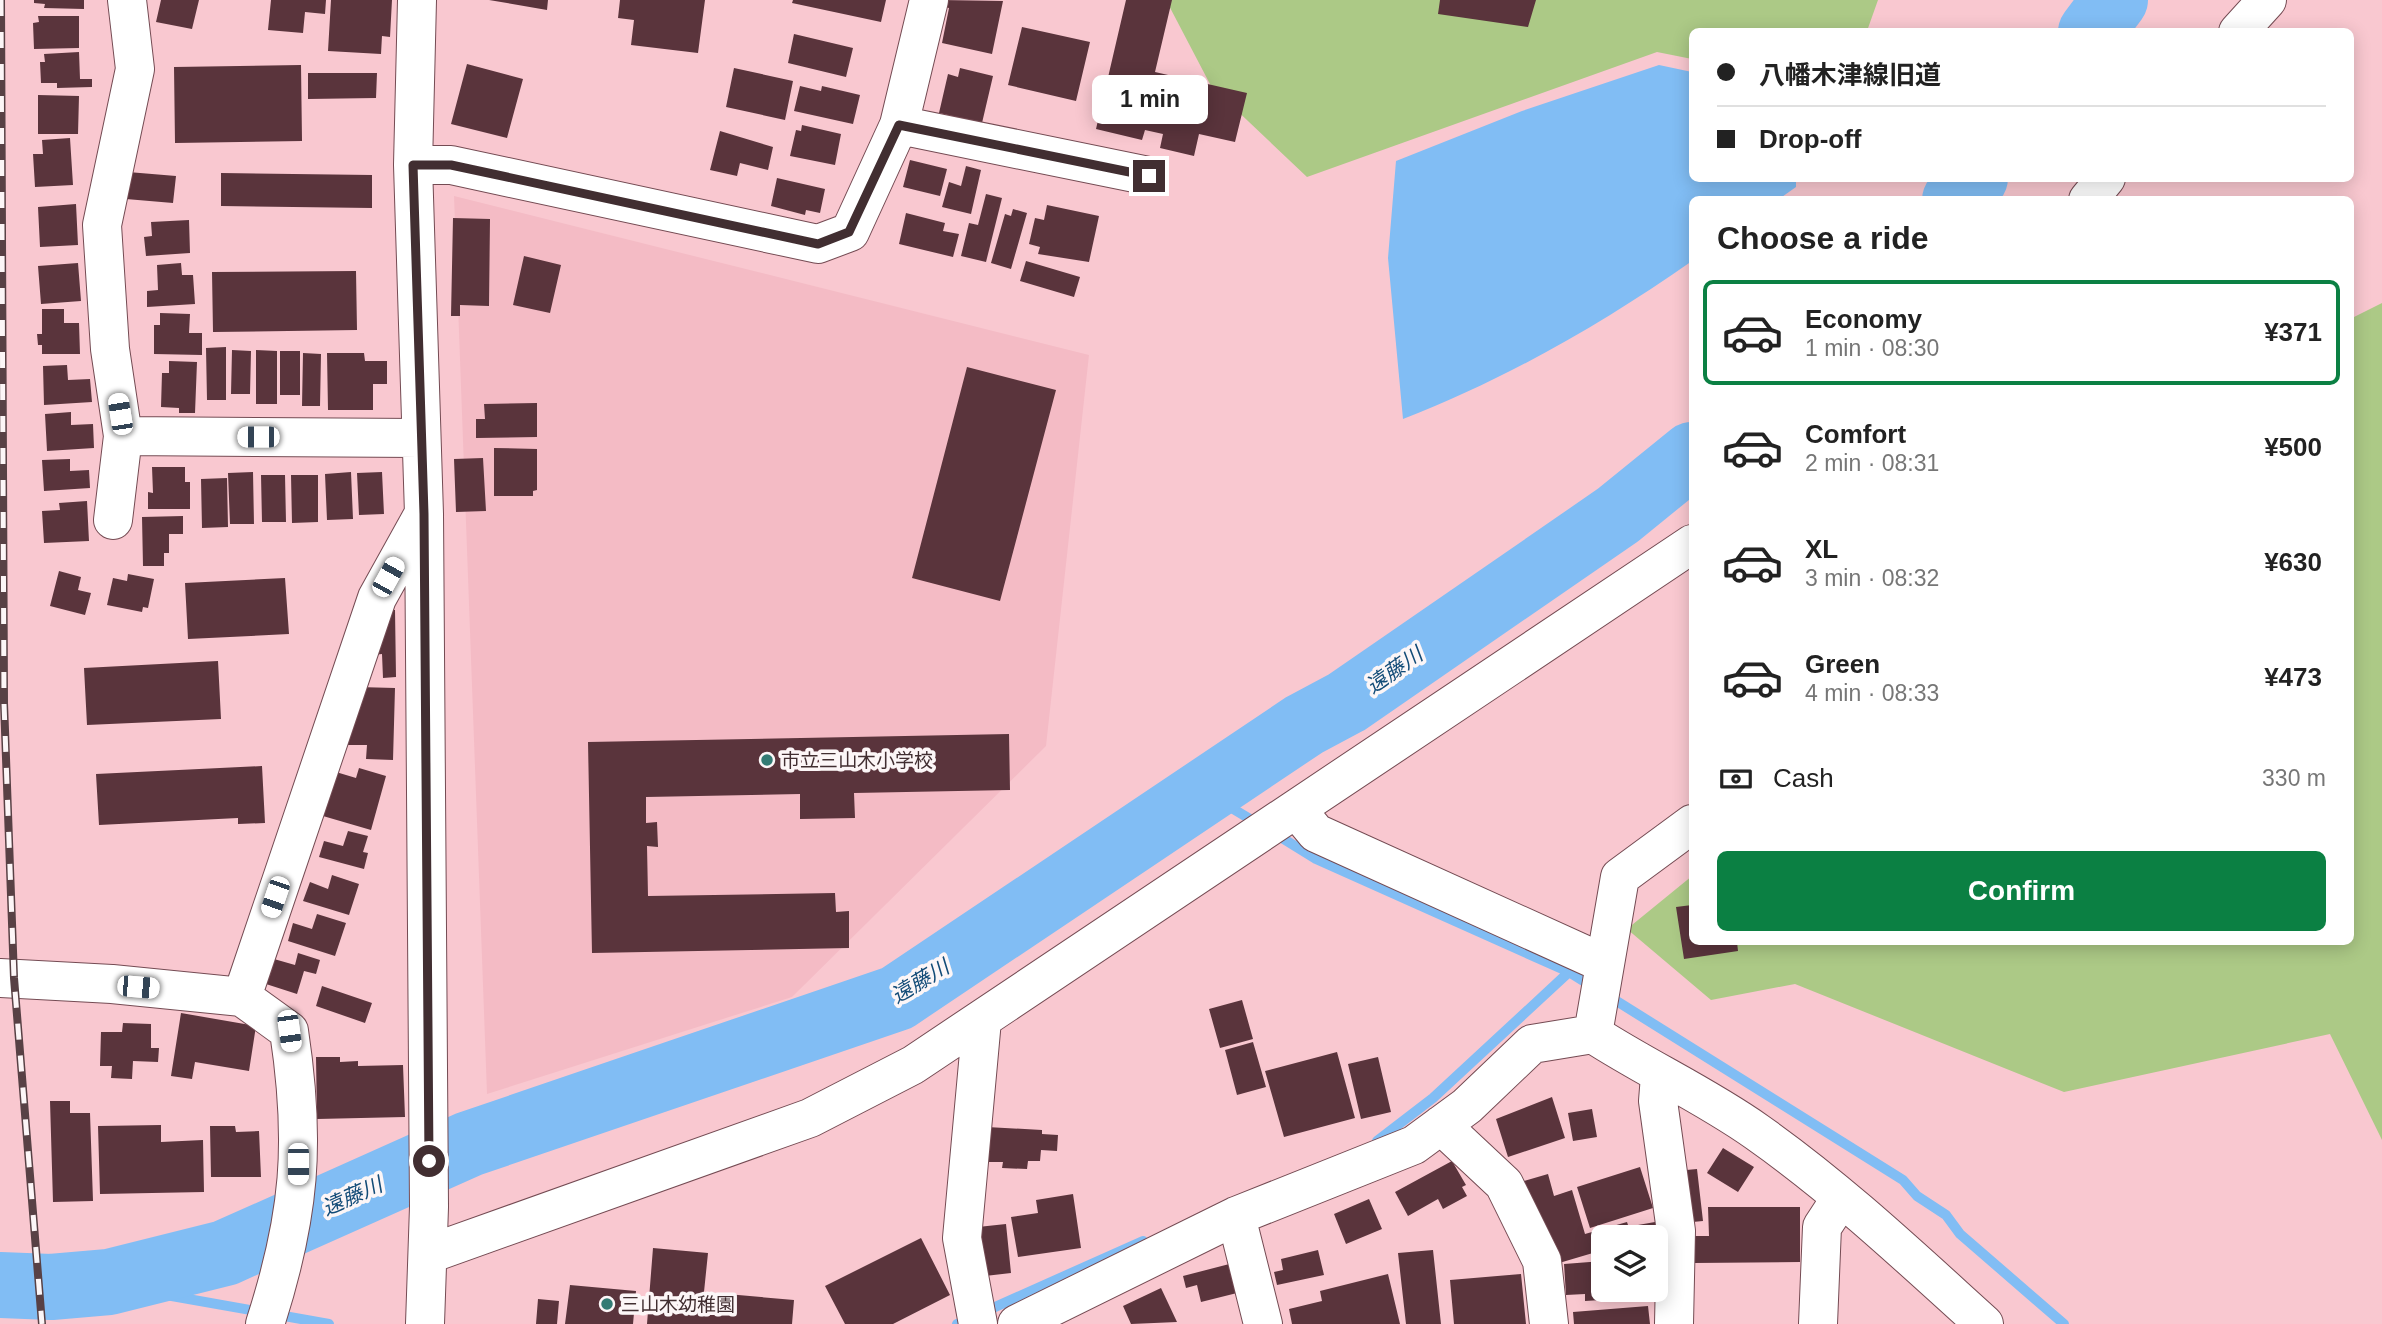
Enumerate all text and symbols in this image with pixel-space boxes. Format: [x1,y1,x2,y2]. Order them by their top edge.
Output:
text: 八幡木津線旧道 [1759,60,1941,90]
callout: 1 min [1091,74,1207,124]
text: 1 min [1120,86,1180,112]
text: Drop-off [1759,124,1862,154]
route end [1133,160,1165,192]
text: Choose a ride [1717,220,1929,256]
icon: car [1721,301,1784,364]
text: Economy [1805,304,1922,334]
text: ¥371 [2264,317,2322,347]
text: 1 min · 08:30 [1805,335,1939,361]
car [107,392,134,436]
icon: car [1721,416,1784,479]
text: Comfort [1805,419,1906,449]
car [238,427,280,448]
text: ¥500 [2264,432,2322,462]
text: 2 min · 08:31 [1805,450,1939,476]
icon: car [1721,531,1784,594]
text: XL [1805,534,1838,564]
text: ¥630 [2264,547,2322,577]
car [369,554,408,600]
text: 3 min · 08:32 [1805,565,1939,591]
water label: 遠藤川 [1362,641,1428,697]
icon: car [1721,646,1784,709]
text: Green [1805,649,1880,679]
text: ¥473 [2264,662,2322,692]
text: 4 min · 08:33 [1805,680,1939,706]
place label: 市立三山木小学校 [781,750,933,771]
marker: 市立三山木小学校 [759,752,775,768]
icon: cash [1717,760,1755,798]
text: Cash [1773,763,1834,793]
text: 330 m [2262,765,2326,791]
button: Confirm [1717,851,2326,931]
car [259,874,292,920]
water label: 遠藤川 [887,954,955,1007]
car [117,975,160,999]
car [276,1009,303,1053]
car [288,1143,309,1185]
route start [413,1145,445,1177]
water label: 遠藤川 [319,1172,387,1219]
map controls [1591,1225,1668,1302]
button: layers [1591,1225,1668,1302]
place label: 三山木幼稚園 [621,1294,735,1315]
marker: 三山木幼稚園 [599,1296,615,1312]

